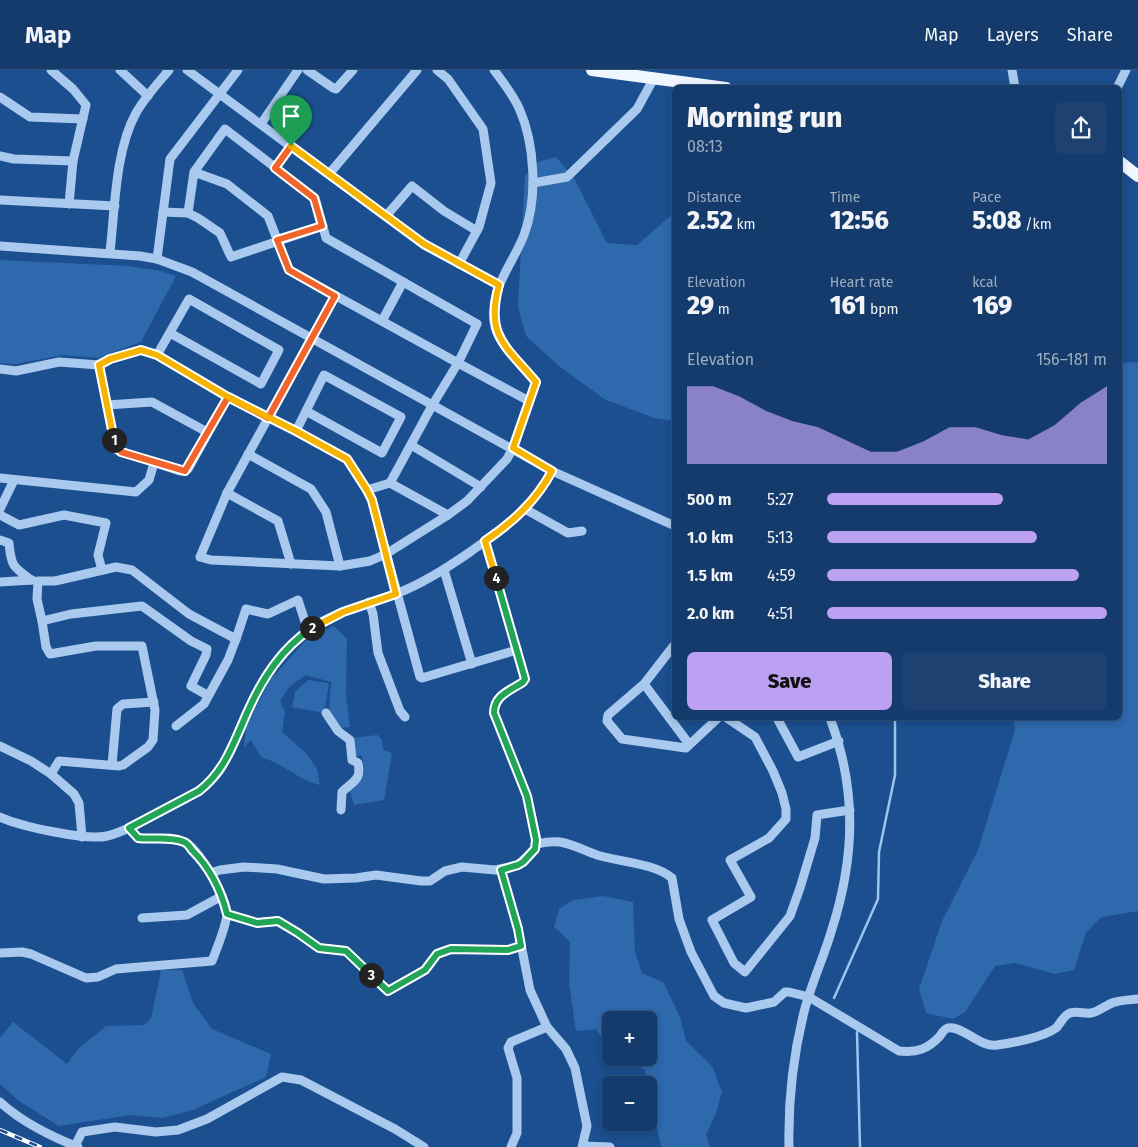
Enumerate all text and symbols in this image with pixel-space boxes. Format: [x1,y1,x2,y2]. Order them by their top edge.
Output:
text: Map [25,21,71,49]
text: Map [924,24,959,46]
text: Layers [987,24,1039,46]
text: Share [1067,24,1113,46]
pin [270,95,312,146]
text: Morning run [687,101,842,134]
icon: arrive [277,102,305,130]
button: share [1055,102,1107,154]
text: 08:13 [687,137,723,156]
text: Distance [687,189,741,206]
text: Time [830,189,860,206]
text: Pace [972,189,1001,206]
text: 2.52 [687,206,733,236]
text: 12:56 [830,206,889,236]
text: 5:08 [972,206,1022,236]
text: km [733,216,756,233]
text: /km [1022,216,1052,233]
text: Elevation [687,274,746,291]
text: Heart rate [830,274,893,291]
text: kcal [972,274,998,291]
text: 29 [687,291,714,321]
text: 161 [830,291,866,321]
text: 169 [972,291,1012,321]
text: m [714,301,730,318]
text: bpm [866,301,899,318]
text: Elevation [687,350,754,369]
text: 156–181 m [1036,350,1107,369]
pin: 1 [102,428,126,452]
text: 1 [111,432,118,449]
text: 500 m [687,490,732,509]
text: 5:27 [767,490,794,509]
text: 1.0 km [687,528,734,547]
text: 5:13 [767,528,793,547]
pin: 4 [484,566,508,590]
text: 1.5 km [687,566,733,585]
text: 4:59 [767,566,796,585]
text: 4 [493,570,500,587]
text: 2.0 km [687,604,734,623]
text: 4:51 [767,604,794,623]
pin: 2 [300,616,324,640]
text: 2 [309,620,316,637]
button: Save [687,652,892,710]
button: Share [902,652,1107,710]
pin: 3 [358,962,384,988]
text: 3 [368,967,375,984]
map controls [602,1011,657,1131]
button: + [602,1011,657,1066]
button: − [602,1076,657,1131]

